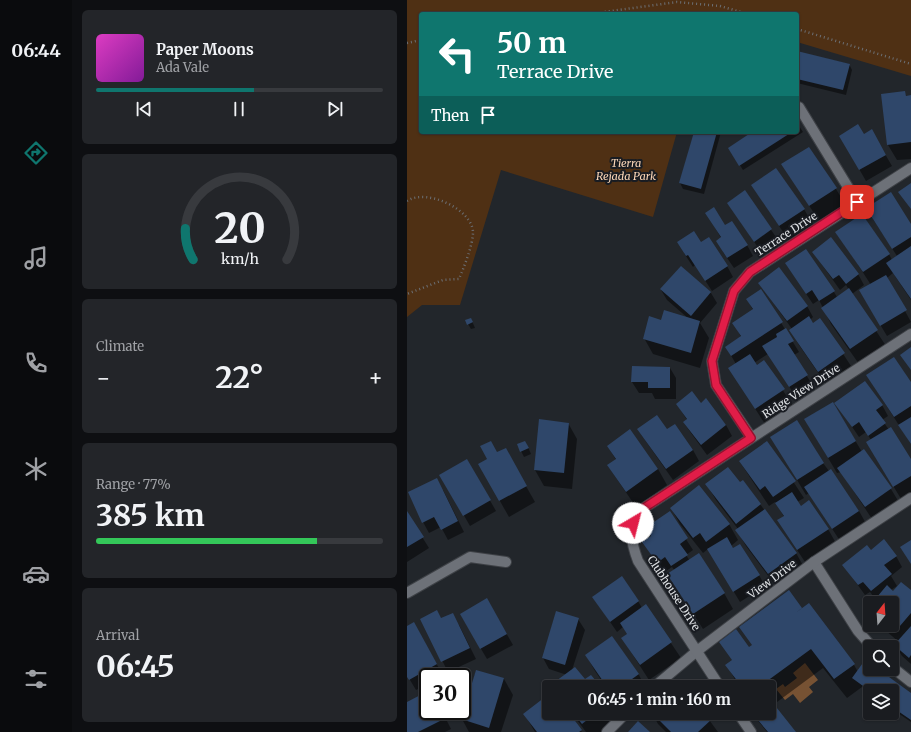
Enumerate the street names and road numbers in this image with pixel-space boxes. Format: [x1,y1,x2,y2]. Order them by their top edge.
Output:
street label: Terrace Drive [752,209,820,259]
street label: Ridge View Drive [760,361,843,421]
street label: Clubhouse Drive [645,553,704,633]
street label: View Drive [744,556,799,602]

